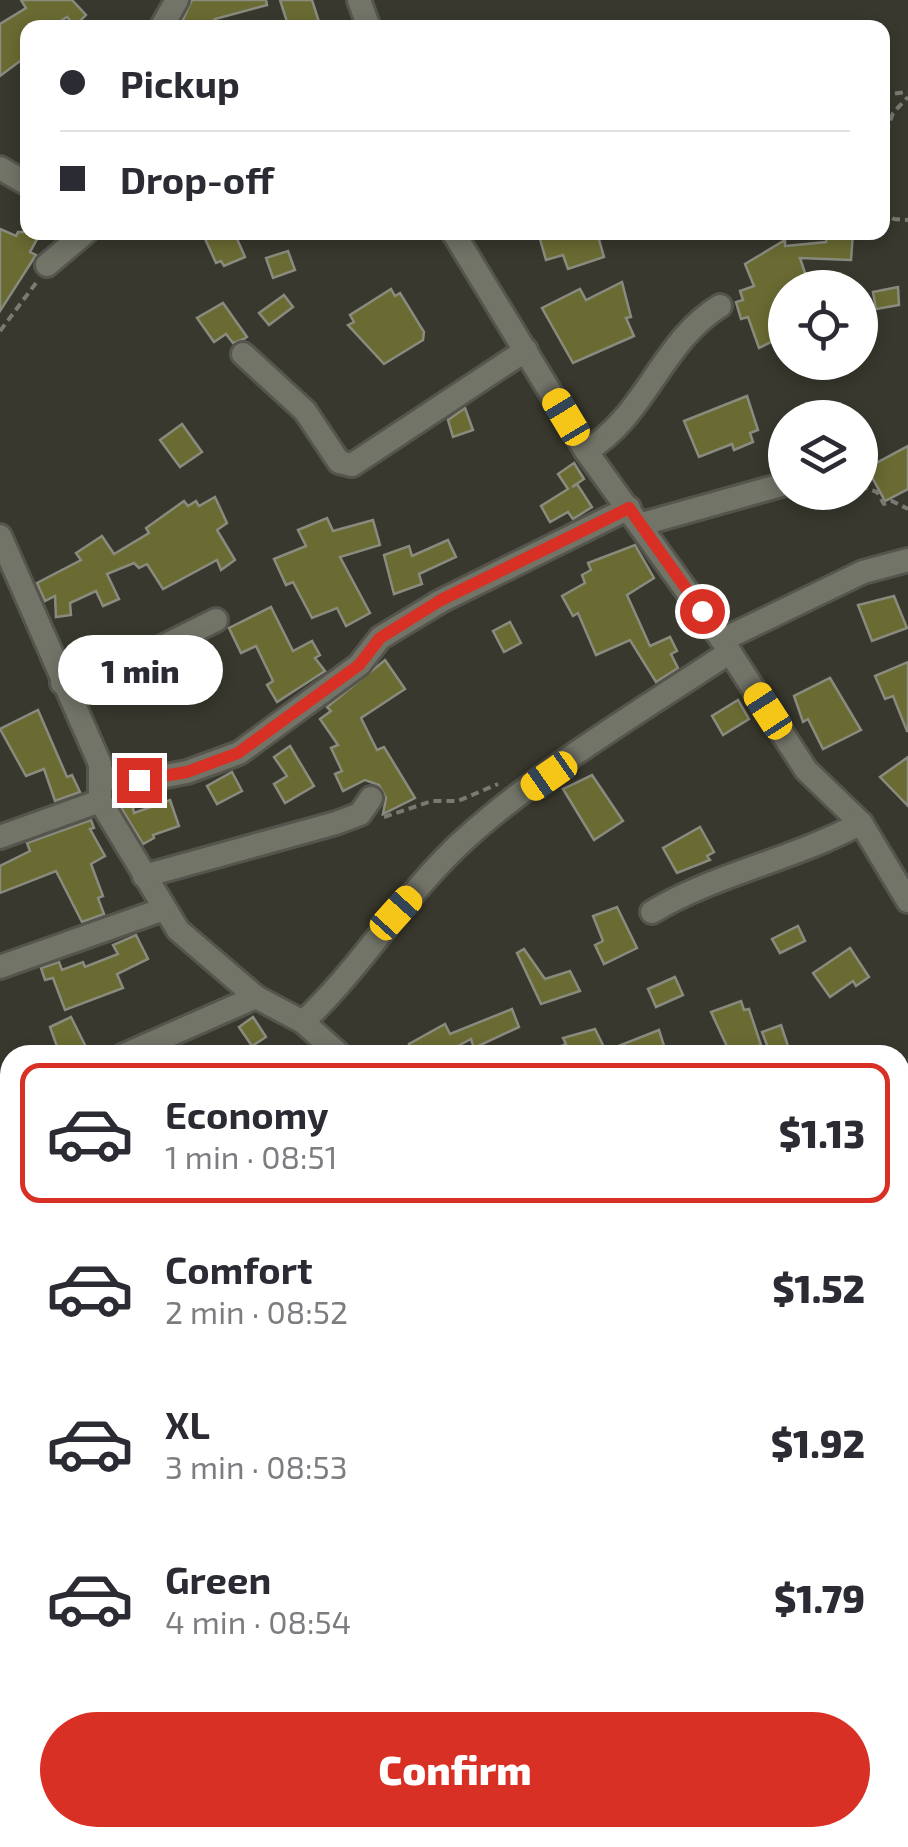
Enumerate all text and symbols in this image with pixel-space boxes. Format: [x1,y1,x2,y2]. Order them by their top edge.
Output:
text: Pickup [120,60,240,106]
text: Drop-off [120,156,274,202]
map controls [768,270,878,510]
button: locate [768,270,878,380]
car [538,384,594,450]
button: layers [768,400,878,510]
route start [680,589,725,634]
callout: 1 min [56,635,222,705]
text: 1 min [101,651,180,689]
car [739,678,797,744]
car [516,747,582,805]
route end [117,758,162,803]
car [365,881,427,945]
icon: car [45,1088,135,1178]
text: Economy [165,1091,329,1137]
text: $1.13 [779,1110,865,1156]
text: 1 min · 08:51 [165,1137,337,1175]
icon: car [45,1243,135,1333]
text: Comfort [165,1246,313,1292]
text: $1.52 [772,1265,865,1311]
text: 2 min · 08:52 [165,1292,348,1330]
icon: car [45,1398,135,1488]
text: XL [165,1401,210,1447]
text: $1.92 [771,1420,865,1466]
text: 3 min · 08:53 [165,1447,348,1485]
icon: car [45,1553,135,1643]
text: Green [165,1556,271,1602]
text: $1.79 [774,1575,865,1621]
text: 4 min · 08:54 [165,1602,351,1640]
button: Confirm [40,1712,870,1827]

